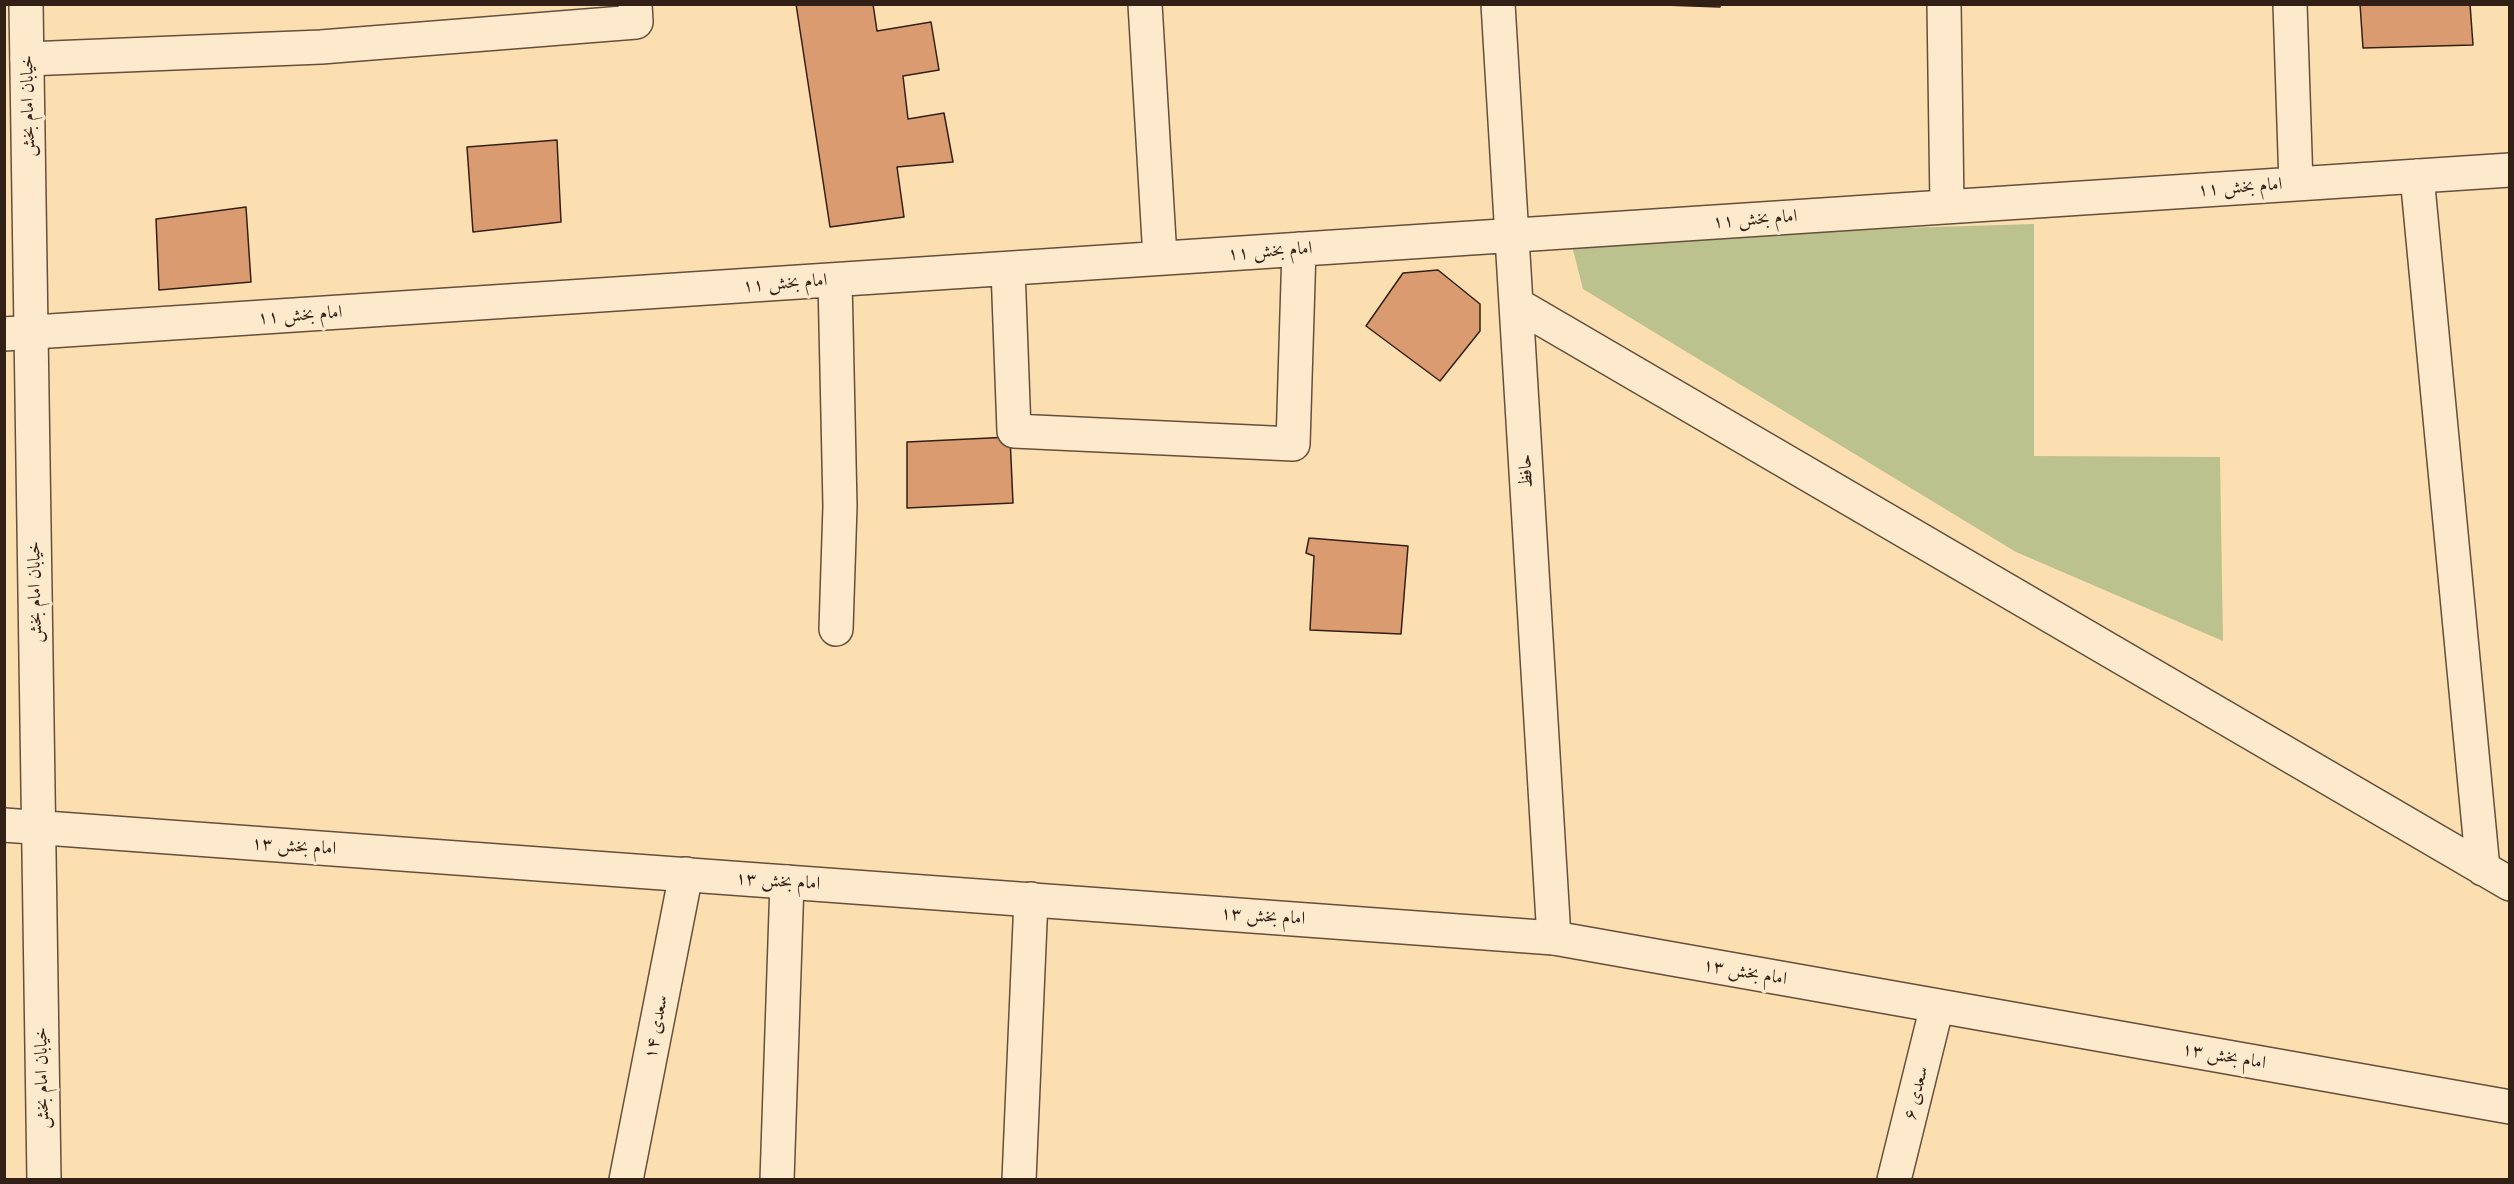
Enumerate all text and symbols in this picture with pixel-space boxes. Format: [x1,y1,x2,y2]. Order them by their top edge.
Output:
street label: خیابان امام بخش [16,55,40,157]
street label: امام بخش ۱۱ [2197,173,2283,201]
street label: امام بخش ۱۱ [1712,205,1798,233]
street label: امام بخش ۱۱ [1227,237,1313,265]
street label: امام بخش ۱۱ [742,269,828,297]
street label: امام بخش ۱۱ [257,301,343,329]
street label: حافظ [1514,454,1538,488]
street label: خیابان امام بخش [23,541,47,643]
street label: امام بخش ۱۳ [251,832,337,860]
street label: امام بخش ۱۳ [735,867,821,895]
street label: امام بخش ۱۳ [1220,902,1306,930]
street label: امام بخش ۱۳ [1701,954,1789,990]
street label: سعدی ۱۴ [639,993,673,1061]
street label: خیابان امام بخش [30,1027,54,1129]
street label: امام بخش ۱۳ [2180,1038,2268,1074]
street label: سعدی ۶ [1899,1064,1933,1122]

